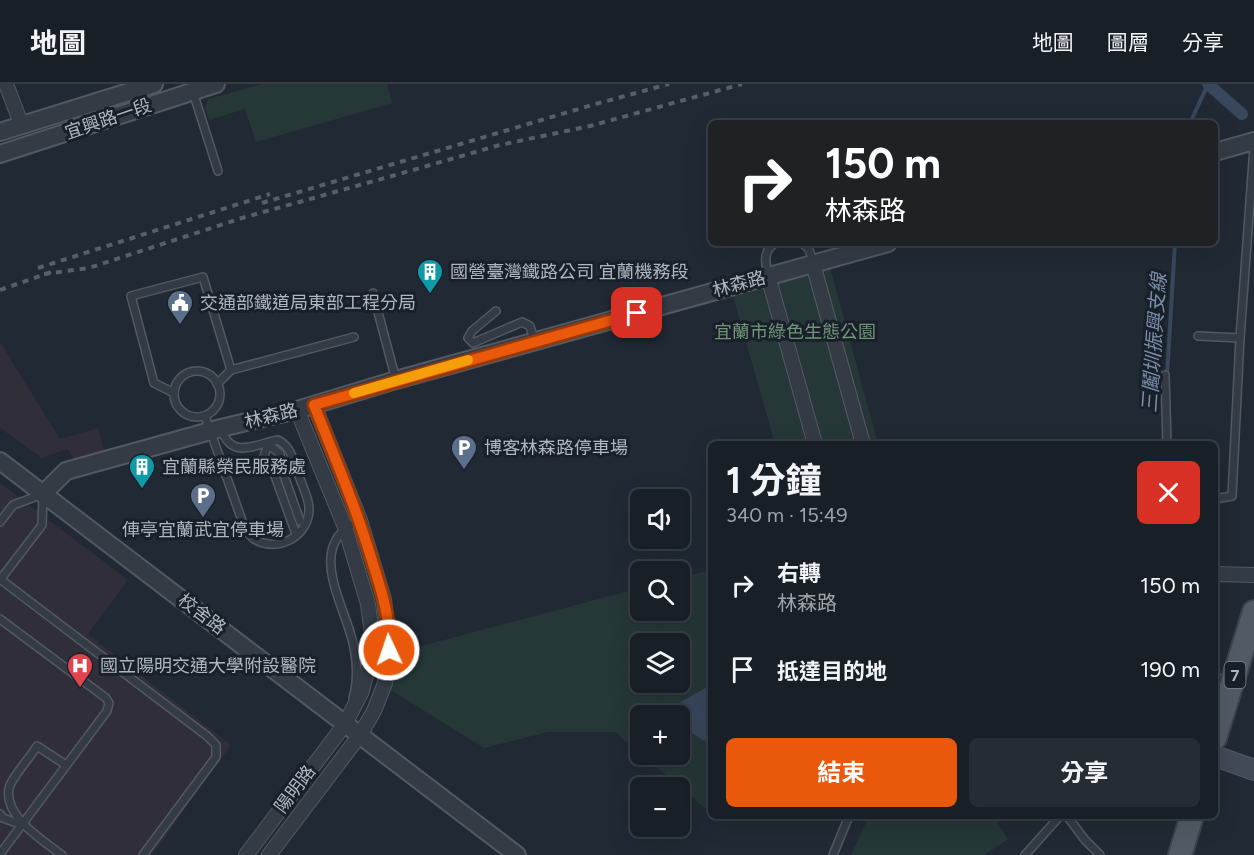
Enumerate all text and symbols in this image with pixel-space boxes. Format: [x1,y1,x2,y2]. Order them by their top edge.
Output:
text: 地圖 [30,26,86,60]
text: 地圖 [1032,30,1074,55]
text: 圖層 [1107,30,1149,55]
text: 分享 [1182,30,1224,55]
street label: 宜興路一段 [62,94,154,144]
text: 150 m [825,138,941,189]
icon: right [726,144,804,222]
text: 林森路 [825,194,906,227]
building icon: 國營臺灣鐵路公司 宜蘭機務段 [415,257,445,295]
place label: 國營臺灣鐵路公司 宜蘭機務段 [450,261,688,283]
street label: 林森路 [710,266,768,302]
water label: 三鬮圳振興支線 [1137,270,1171,414]
pin [611,287,662,338]
public building icon: 交通部鐵道局東部工程分局 [165,288,195,326]
place label: 交通部鐵道局東部工程分局 [200,292,416,314]
icon: arrive [620,296,653,329]
park label: 宜蘭市綠色生態公園 [714,321,876,343]
street label: 林森路 [242,399,300,433]
parking icon: 博客林森路停車場 [449,433,479,471]
place label: 博客林森路停車場 [484,437,628,459]
building icon: 宜蘭縣榮民服務處 [127,452,157,490]
place label: 宜蘭縣榮民服務處 [162,456,306,478]
text: 1 分鐘 [726,459,822,502]
button: close [1137,461,1200,524]
parking icon: 俥亭宜蘭武宜停車場 [188,481,218,519]
map controls [630,489,690,837]
button: sound [630,489,690,549]
text: 340 m · 15:49 [726,503,848,527]
place label: 俥亭宜蘭武宜停車場 [122,519,284,541]
text: 右轉 [777,560,821,587]
button: search [630,561,690,621]
icon: right [726,569,759,602]
text: 150 m [1140,572,1200,599]
street label: 校舍路 [174,589,230,639]
text: 林森路 [777,591,837,615]
position arrow [357,618,421,682]
button: layers [630,633,690,693]
hospital icon: 國立陽明交通大學附設醫院 [65,651,95,689]
icon: arrive [726,653,759,686]
place label: 國立陽明交通大學附設醫院 [100,655,316,677]
text: 190 m [1140,656,1200,683]
text: 抵達目的地 [777,658,887,685]
road number: 7 [1224,662,1246,688]
button: + [630,705,690,765]
button: 結束 [726,738,957,807]
button: 分享 [969,738,1200,807]
street label: 陽明路 [270,761,320,817]
button: − [630,777,690,837]

